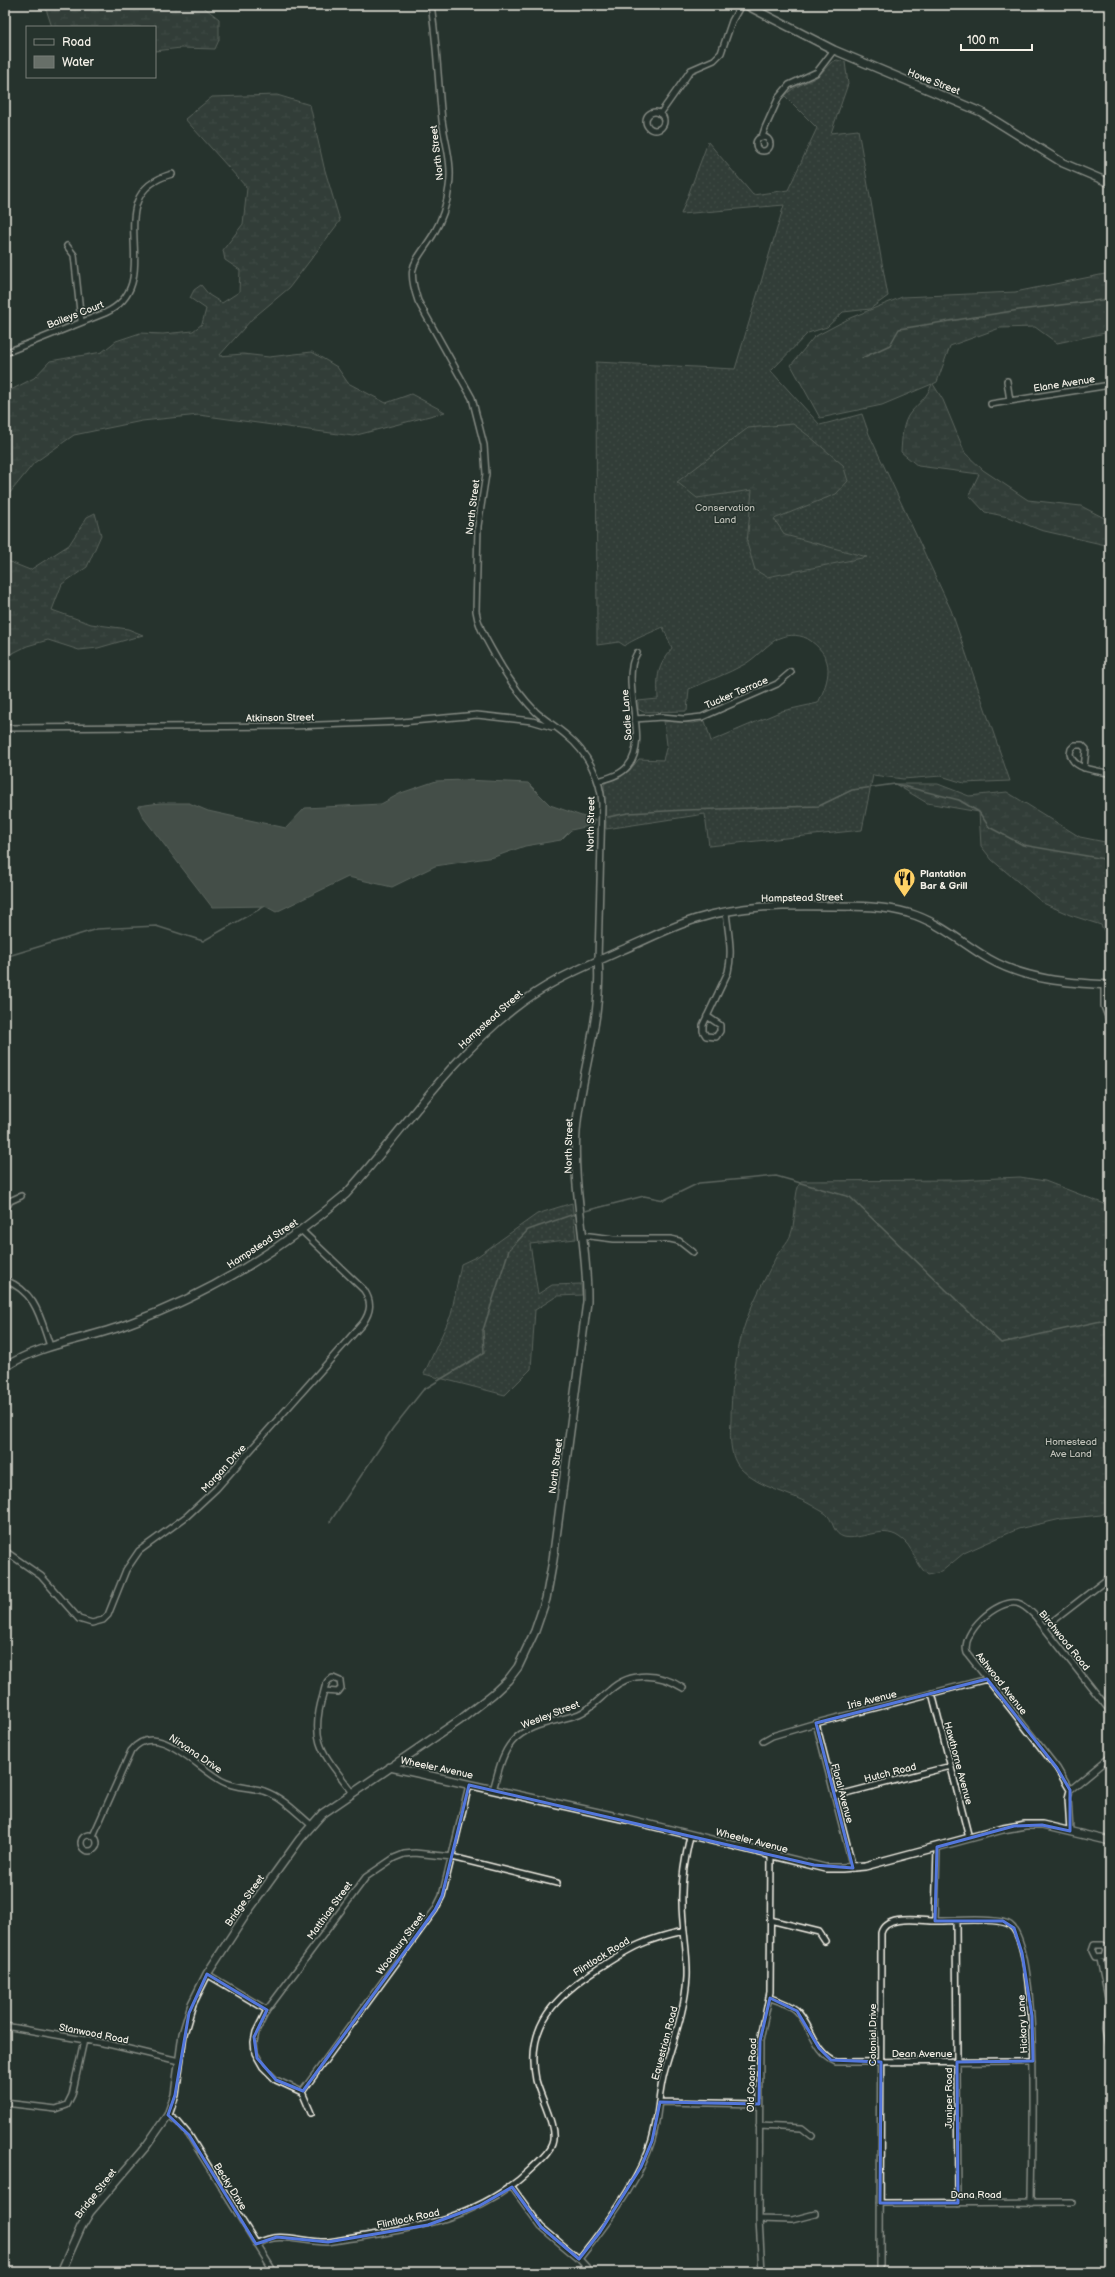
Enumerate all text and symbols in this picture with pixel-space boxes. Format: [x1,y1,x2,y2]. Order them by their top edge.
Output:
legend [26,26,156,78]
scale bar [961,26,1032,52]
text: 100 m [967,33,999,48]
text: Road [62,35,91,50]
text: Water [62,55,94,70]
street label: Howe Street [906,66,962,97]
street label: North Street [428,125,446,181]
street label: Baileys Court [45,299,106,331]
street label: Elane Avenue [1032,373,1096,395]
street label: North Street [464,479,482,535]
park label: Conservation Land [695,502,755,526]
street label: Tucker Terrace [703,674,770,712]
street label: Sadie Lane [619,689,635,741]
street label: Atkinson Street [246,711,314,725]
street label: North Street [585,796,597,852]
restaurant icon: Plantation Bar & Grill [892,866,918,899]
place label: Plantation Bar & Grill [920,868,968,892]
street label: Hampstead Street [761,891,843,905]
street label: Hampstead Street [456,988,525,1052]
street label: North Street [563,1118,575,1174]
street label: Hampstead Street [225,1216,300,1271]
park label: Homestead Ave Land [1045,1436,1097,1460]
street label: North Street [547,1438,565,1494]
street label: Morgan Drive [199,1442,249,1495]
street label: Birchwood Road [1036,1608,1092,1673]
street label: Ashwood Avenue [973,1650,1029,1717]
street label: Iris Avenue [846,1688,898,1712]
street label: Wesley Street [520,1698,581,1732]
street label: Hawthorne Avenue [941,1720,975,1806]
street label: Nirvana Drive [167,1732,224,1776]
street label: Wheeler Avenue [399,1754,474,1782]
street label: Hutch Road [863,1761,918,1785]
street label: Floral Avenue [828,1762,856,1825]
street label: Wheeler Avenue [714,1826,789,1856]
street label: Bridge Street [223,1872,267,1929]
street label: Matthias Street [305,1879,355,1942]
street label: Woodbury Street [374,1910,428,1977]
street label: Flintlock Road [571,1935,632,1979]
street label: Hickory Lane [1015,1994,1031,2054]
street label: Colonial Drive [867,2004,879,2066]
street label: Equestrian Road [649,2005,681,2082]
street label: Stanwood Road [58,2021,130,2047]
street label: Old Coach Road [745,2037,759,2112]
street label: Dean Avenue [892,2048,952,2060]
street label: Juniper Road [943,2067,955,2128]
street label: Becky Drive [211,2161,249,2212]
street label: Bridge Street [73,2166,119,2221]
street label: Dana Road [951,2189,1002,2201]
street label: Flintlock Road [376,2206,441,2232]

